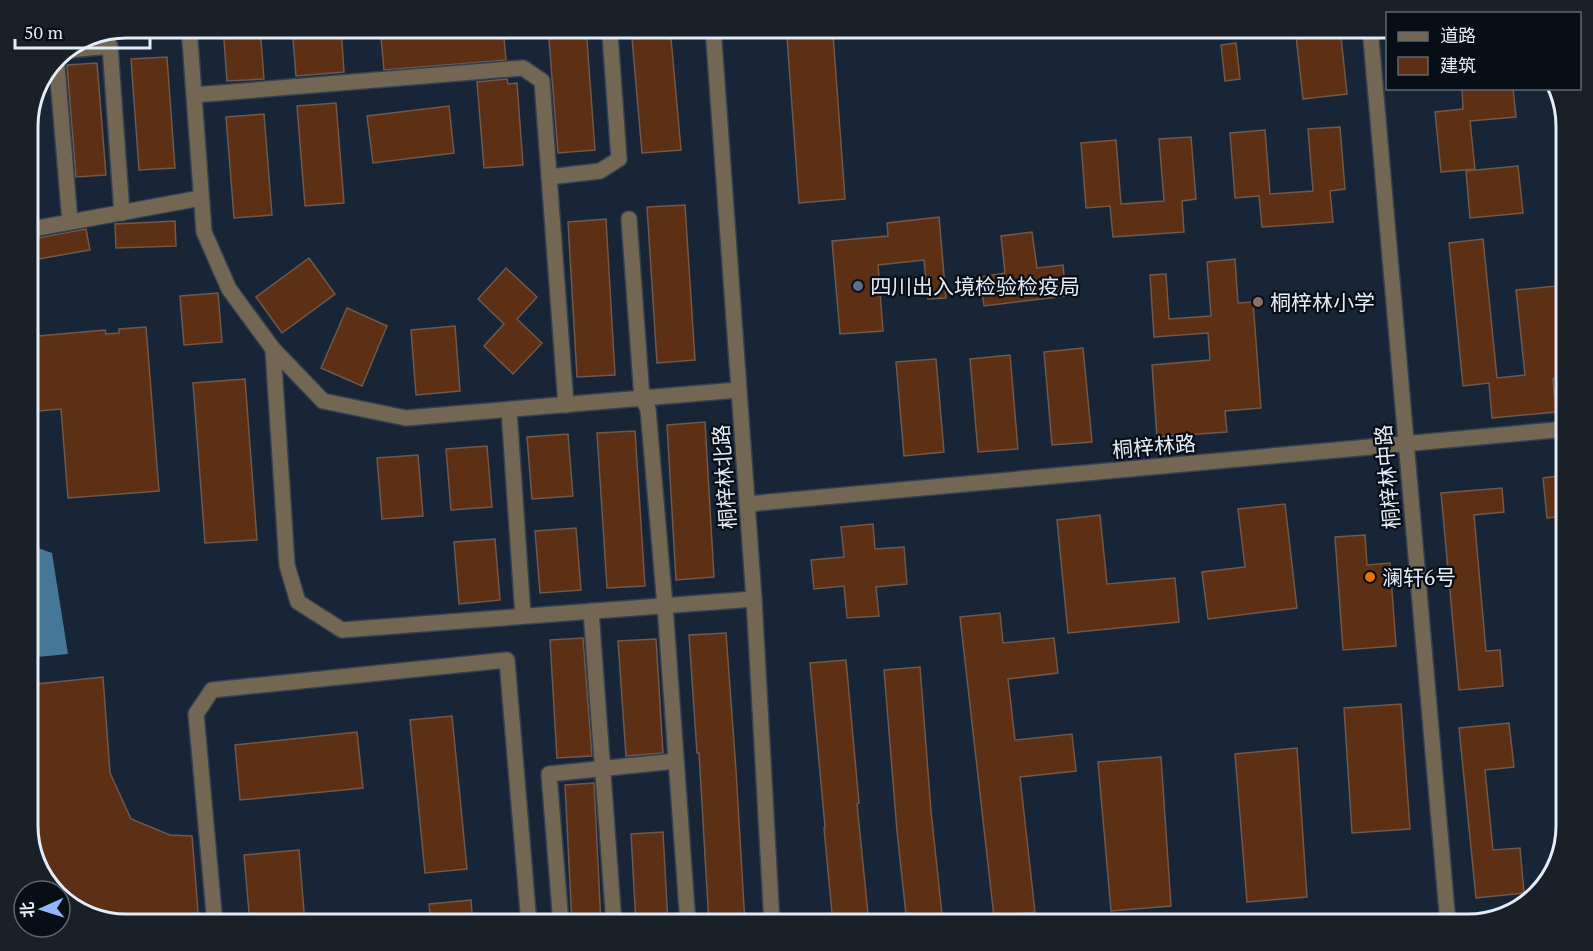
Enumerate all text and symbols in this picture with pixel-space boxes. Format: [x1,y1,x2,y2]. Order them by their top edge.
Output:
scale bar [15,12,150,50]
legend [1386,12,1581,90]
text: 50 m [24,20,64,44]
text: 道路 [1440,23,1476,47]
text: 建筑 [1440,53,1476,77]
place label: 四川出入境检验检疫局 [870,272,1080,300]
marker: 四川出入境检验检疫局 [851,279,865,293]
place label: 桐梓林小学 [1270,288,1375,316]
marker: 桐梓林小学 [1251,295,1265,309]
street label: 桐梓林中路 [1368,423,1406,531]
street label: 桐梓林北路 [706,424,742,530]
street label: 桐梓林路 [1111,428,1197,464]
place label: 澜轩6号 [1382,563,1456,591]
marker: 澜轩6号 [1363,570,1377,584]
north arrow [12,879,72,939]
text: 北 [16,901,38,918]

